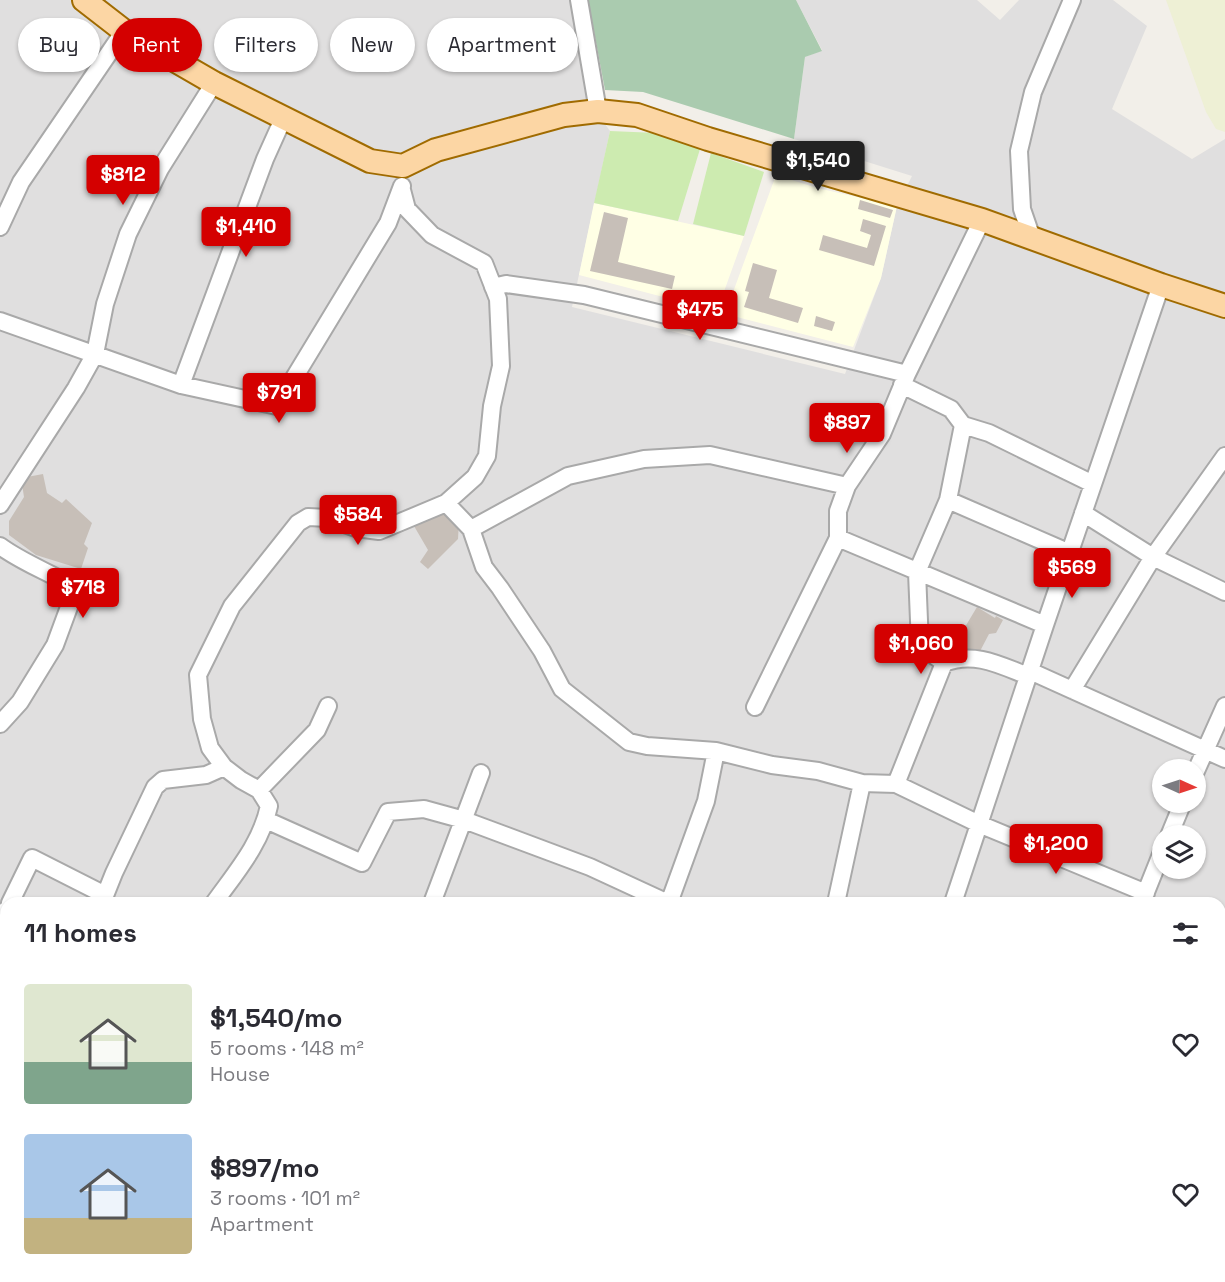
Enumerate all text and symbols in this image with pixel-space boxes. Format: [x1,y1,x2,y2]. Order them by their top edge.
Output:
chip: Buy [18,18,100,72]
chip: Rent [112,18,202,72]
chip: Filters [214,18,318,72]
chip: New [330,18,415,72]
chip: Apartment [427,18,578,72]
pin: $1,540 [769,141,867,192]
text: $1,540 [786,147,850,173]
pin: $812 [87,155,159,206]
text: $812 [100,161,146,187]
pin: $1,410 [197,207,295,258]
text: $1,410 [216,213,277,239]
pin: $475 [664,290,736,341]
text: $475 [676,296,724,322]
pin: $791 [243,373,315,424]
text: $791 [257,379,301,405]
pin: $897 [811,403,883,454]
text: $897 [823,409,871,435]
pin: $584 [322,495,394,546]
text: $584 [334,501,382,527]
pin: $569 [1036,548,1108,599]
text: $569 [1048,554,1096,580]
pin: $718 [47,568,119,619]
text: $718 [61,574,105,600]
pin: $1,060 [872,624,970,675]
text: $1,060 [888,630,954,656]
north arrow [1152,759,1206,813]
map controls [1152,759,1206,879]
pin: $1,200 [1007,824,1105,875]
button: layers [1152,825,1206,879]
text: $1,200 [1024,830,1088,856]
text: 11 homes [24,916,137,950]
icon: filters [1169,917,1202,950]
text: $1,540/mo [210,1001,342,1035]
icon: home [72,1008,144,1080]
icon: heart [1169,1028,1202,1061]
text: 5 rooms · 148 m² [210,1035,364,1061]
text: House [210,1061,270,1087]
text: $897/mo [210,1151,320,1185]
icon: home [72,1158,144,1230]
icon: heart [1169,1178,1202,1211]
text: 3 rooms · 101 m² [210,1185,360,1211]
text: Apartment [210,1211,314,1237]

